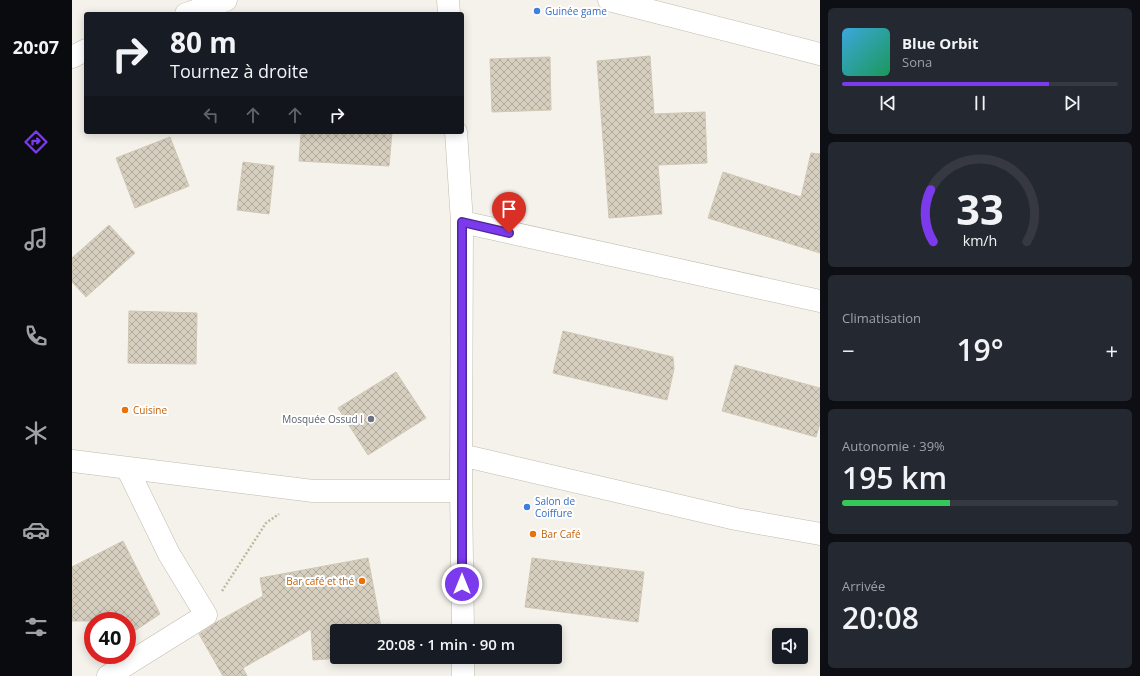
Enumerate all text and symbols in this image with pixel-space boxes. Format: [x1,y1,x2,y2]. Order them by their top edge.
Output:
place label: Guinée game [545,4,607,18]
marker: Guinée game [532,6,542,16]
text: 80 m [170,23,237,61]
icon: right [104,28,156,80]
text: Blue Orbit [902,33,979,53]
text: 20:07 [13,35,59,59]
text: Sona [902,53,932,71]
text: Tournez à droite [170,59,308,83]
icon: previous [877,92,899,114]
icon: pause [969,92,991,114]
icon: next [1061,92,1083,114]
icon: left [200,104,222,126]
icon: ahead [242,104,264,126]
icon: ahead [284,104,306,126]
icon: right [326,104,348,126]
icon: directions [22,128,50,156]
text: 33 [956,181,1004,237]
pin [492,192,526,233]
icon: arrive [498,198,520,220]
icon: music [22,225,50,253]
text: km/h [963,231,997,250]
text: Climatisation [842,309,921,327]
icon: phone [22,322,50,350]
text: 19° [956,329,1004,370]
text: − [842,335,855,365]
text: + [1105,335,1118,365]
place label: Cuisine [133,403,167,417]
marker: Cuisine [120,405,130,415]
place label: Mosquée Ossud I [282,412,363,426]
marker: Mosquée Ossud I [366,414,376,424]
icon: climate [22,419,50,447]
text: Autonomie · 39% [842,437,945,455]
text: 195 km [842,457,947,498]
place label: Salon de Coiffure [535,494,575,520]
marker: Salon de Coiffure [522,502,532,512]
icon: car [22,516,50,544]
place label: Bar Café [541,527,581,541]
marker: Bar Café [528,529,538,539]
position arrow [441,563,483,605]
place label: Bar café et thé [286,574,354,588]
marker: Bar café et thé [357,576,367,586]
text: Arrivée [842,577,885,595]
text: 20:08 [842,597,919,638]
speed limit sign: 40 [84,612,136,664]
icon: filters [22,613,50,641]
map controls [772,628,808,664]
button: sound [772,628,808,664]
text: 20:08 · 1 min · 90 m [377,634,515,654]

